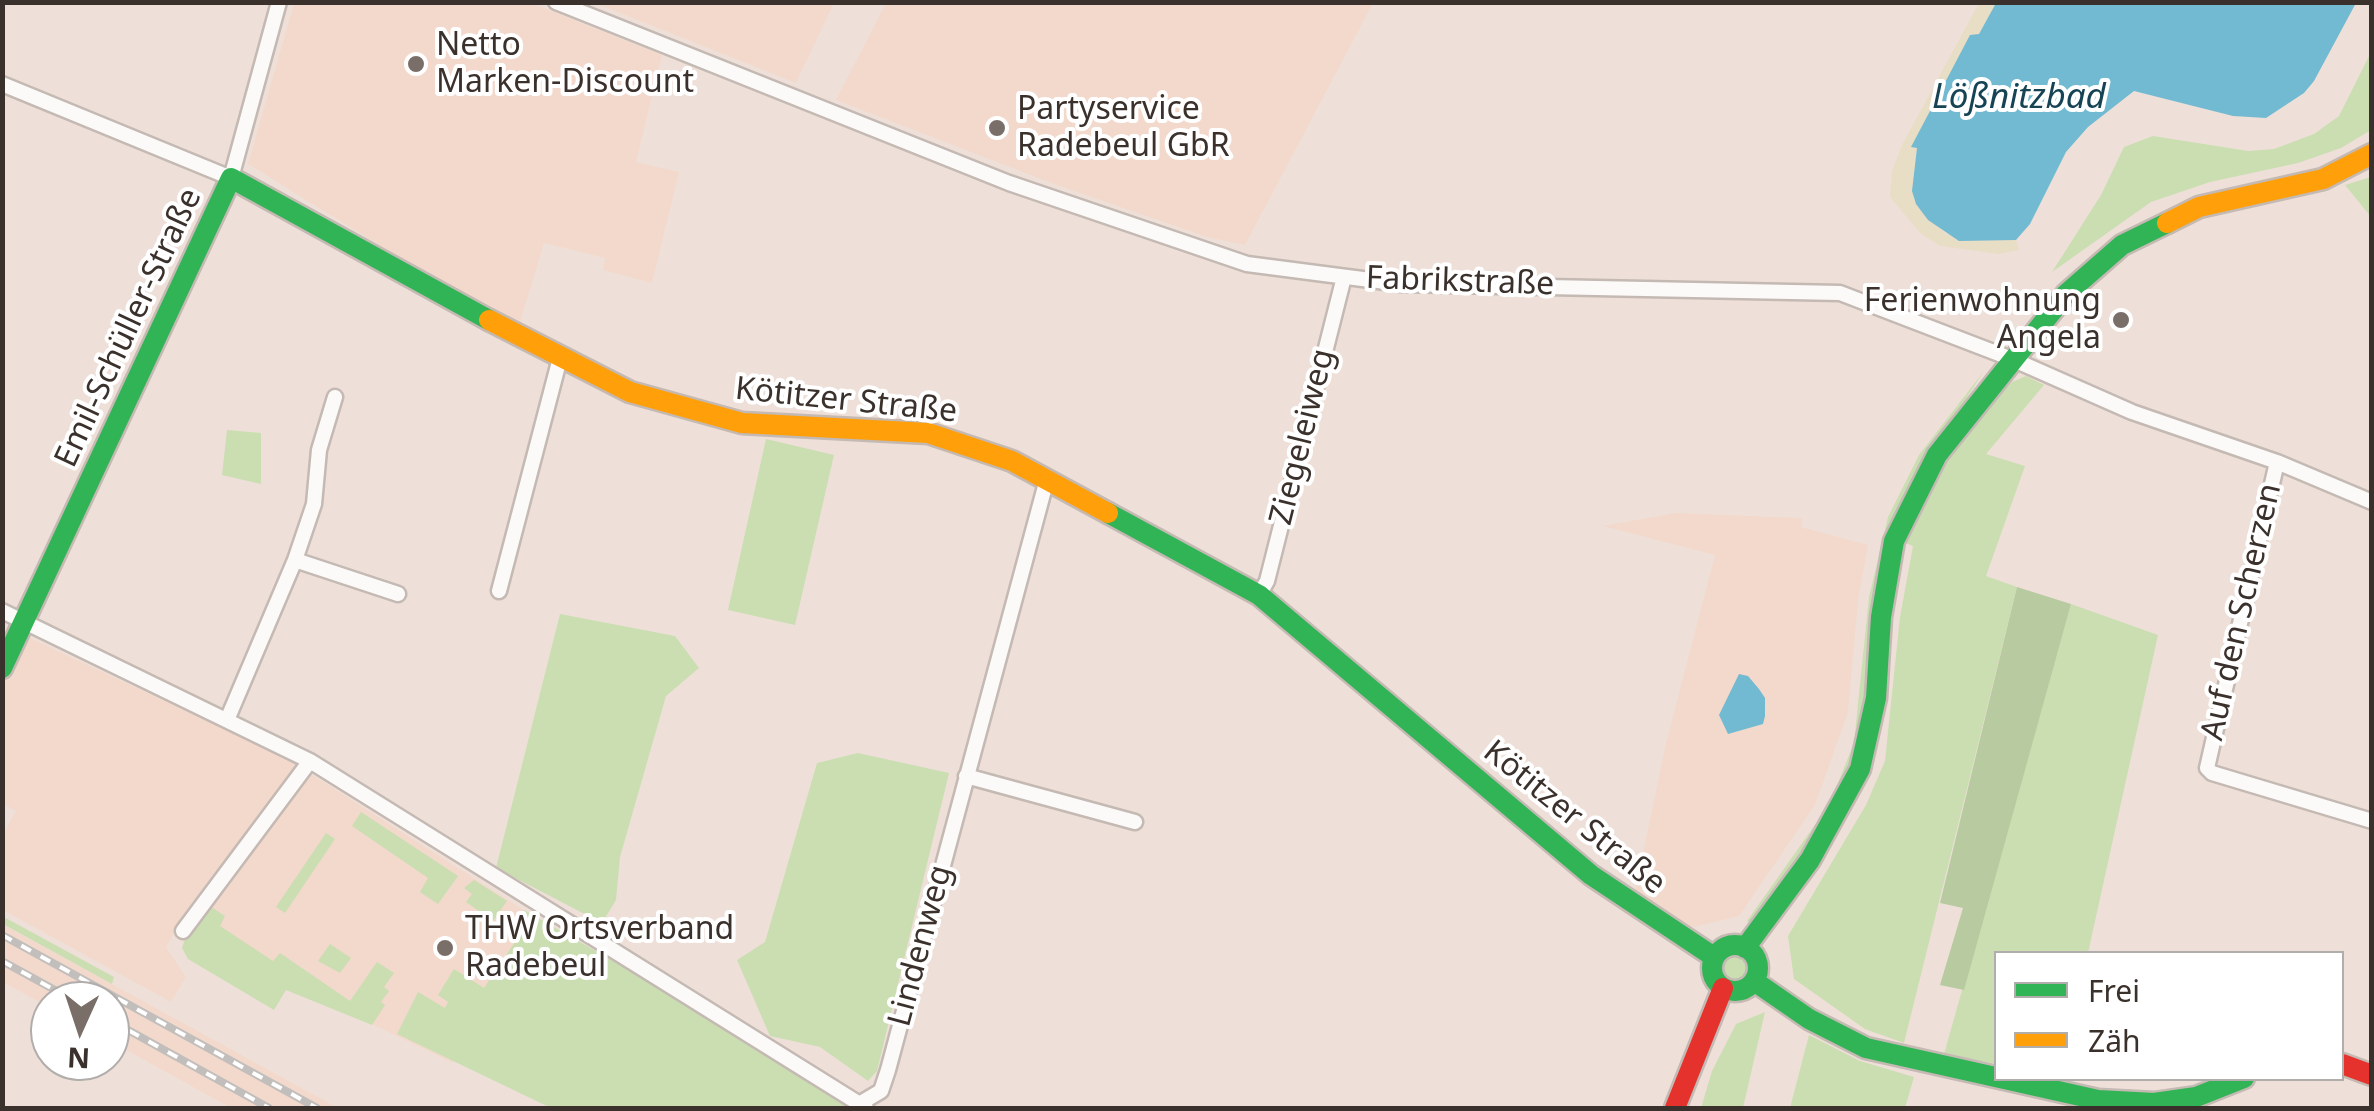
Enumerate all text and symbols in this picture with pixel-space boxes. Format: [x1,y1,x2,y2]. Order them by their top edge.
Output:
place label: Netto Marken-Discount [436,27,694,102]
marker: Netto Marken-Discount [405,53,427,75]
water label: Lößnitzbad [1932,77,2106,119]
place label: Partyservice Radebeul GbR [1017,91,1230,166]
marker: Partyservice Radebeul GbR [986,117,1008,139]
street label: Emil-Schüller-Straße [48,183,210,473]
street label: Fabrikstraße [1365,260,1555,304]
place label: Ferienwohnung Angela [1864,283,2101,358]
marker: Ferienwohnung Angela [2110,309,2132,331]
street label: Ziegeleiweg [1263,345,1343,529]
street label: Kötitzer Straße [733,370,959,432]
street label: Auf den Scherzen [2194,480,2290,744]
street label: Kötitzer Straße [1475,733,1673,903]
street label: Lindenweg [881,861,961,1031]
place label: THW Ortsverband Radebeul [465,911,734,986]
marker: THW Ortsverband Radebeul [434,937,456,959]
legend [1994,951,2344,1081]
text: Frei [2088,970,2140,1011]
north arrow [30,981,130,1081]
text: Zäh [2088,1020,2141,1061]
text: N [66,1039,91,1079]

